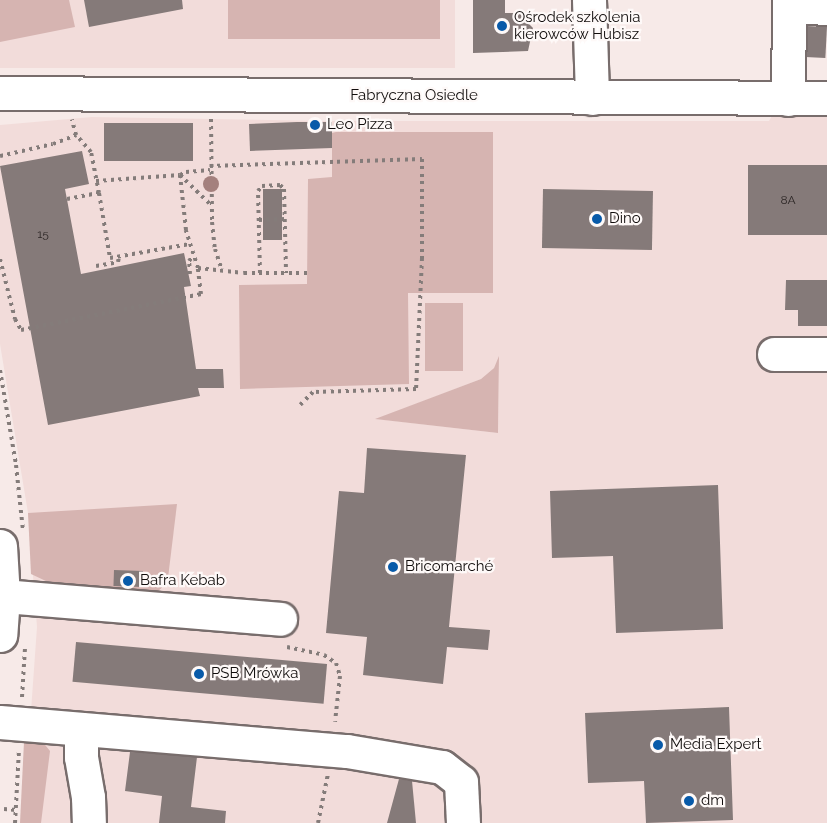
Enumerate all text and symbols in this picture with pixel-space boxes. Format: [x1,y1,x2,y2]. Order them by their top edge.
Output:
place label: Ośrodek szkolenia kierowców Hubisz [514,8,641,43]
marker: Ośrodek szkolenia kierowców Hubisz [495,19,509,33]
street label: Fabryczna Osiedle [350,87,478,105]
place label: Leo Pizza [327,116,393,134]
marker: Leo Pizza [308,118,322,132]
house number: 8A [780,194,796,208]
place label: Dino [609,210,641,228]
marker: Dino [590,212,604,226]
house number: 15 [37,228,49,242]
place label: Bricomarché [405,558,493,576]
marker: Bricomarché [386,560,400,574]
place label: Bafra Kebab [140,572,225,590]
marker: Bafra Kebab [121,574,135,588]
place label: PSB Mrówka [211,665,298,683]
marker: PSB Mrówka [192,667,206,681]
place label: Media Expert [670,736,761,754]
marker: Media Expert [651,738,665,752]
place label: dm [701,792,724,810]
marker: dm [682,794,696,808]

